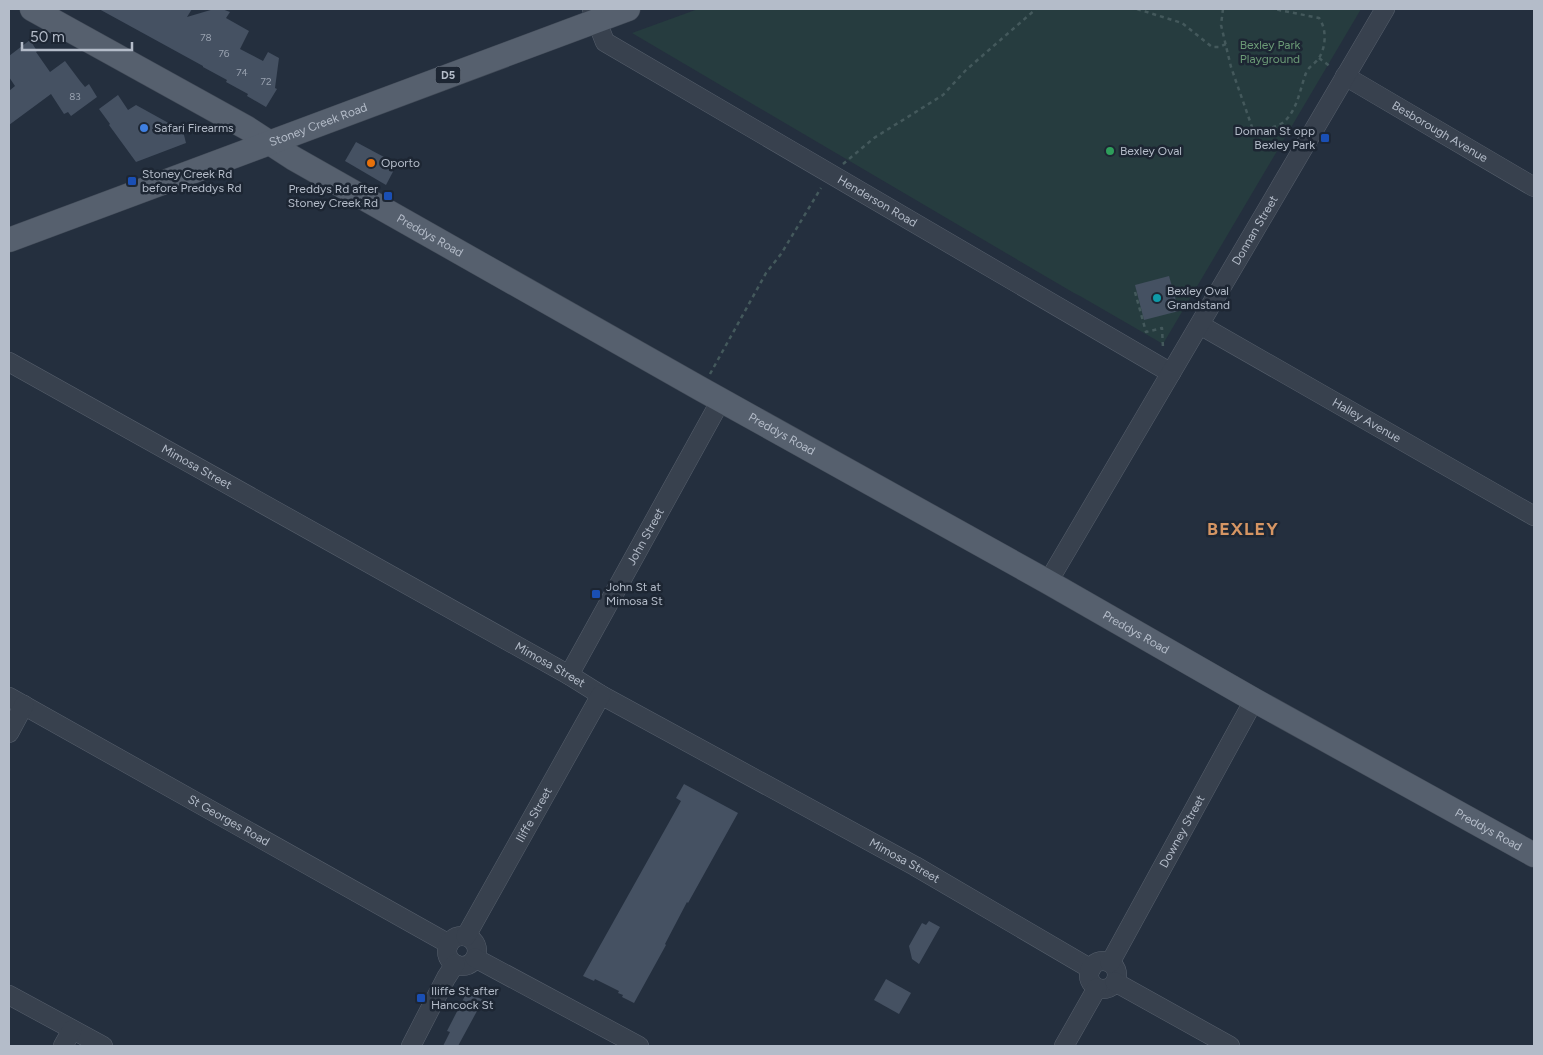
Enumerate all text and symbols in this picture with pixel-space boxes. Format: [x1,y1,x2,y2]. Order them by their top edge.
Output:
scale bar [22,20,132,52]
text: 50 m [30,28,65,46]
house number: 78 [200,31,212,44]
park label: Bexley Park Playground [1240,38,1301,66]
house number: 76 [218,47,230,60]
house number: 74 [236,66,248,79]
road number: D5 [436,66,460,84]
house number: 72 [261,75,271,88]
house number: 83 [69,90,81,103]
street label: Besborough Avenue [1389,98,1491,165]
street label: Stoney Creek Road [267,100,369,149]
place label: Safari Firearms [154,121,234,135]
marker: Safari Firearms [138,122,150,134]
place label: Donnan St opp Bexley Park [1235,124,1315,152]
marker: Donnan St opp Bexley Park [1319,132,1331,144]
place label: Bexley Oval [1120,144,1182,158]
marker: Bexley Oval [1104,145,1116,157]
place label: Oporto [381,156,420,170]
marker: Oporto [365,157,377,169]
place label: Stoney Creek Rd before Preddys Rd [142,167,242,195]
street label: Henderson Road [835,173,920,230]
marker: Stoney Creek Rd before Preddys Rd [126,175,138,187]
place label: Preddys Rd after Stoney Creek Rd [288,182,378,210]
marker: Preddys Rd after Stoney Creek Rd [382,190,394,202]
street label: Donnan Street [1229,193,1281,268]
street label: Preddys Road [394,211,466,260]
place label: Bexley Oval Grandstand [1167,284,1230,312]
marker: Bexley Oval Grandstand [1151,292,1163,304]
street label: Halley Avenue [1330,395,1404,446]
street label: Preddys Road [746,410,818,458]
street label: Mimosa Street [159,442,235,492]
street label: John Street [624,505,667,568]
district label: BEXLEY [1207,518,1279,540]
place label: John St at Mimosa St [606,580,663,608]
marker: John St at Mimosa St [590,588,602,600]
street label: Preddys Road [1100,608,1172,657]
street label: Mimosa Street [513,639,588,691]
street label: Iliffe Street [513,784,555,845]
street label: St Georges Road [185,792,272,849]
street label: Downey Street [1157,792,1208,870]
street label: Preddys Road [1453,806,1524,854]
street label: Mimosa Street [867,835,943,886]
place label: Iliffe St after Hancock St [431,984,499,1012]
marker: Iliffe St after Hancock St [415,992,427,1004]

